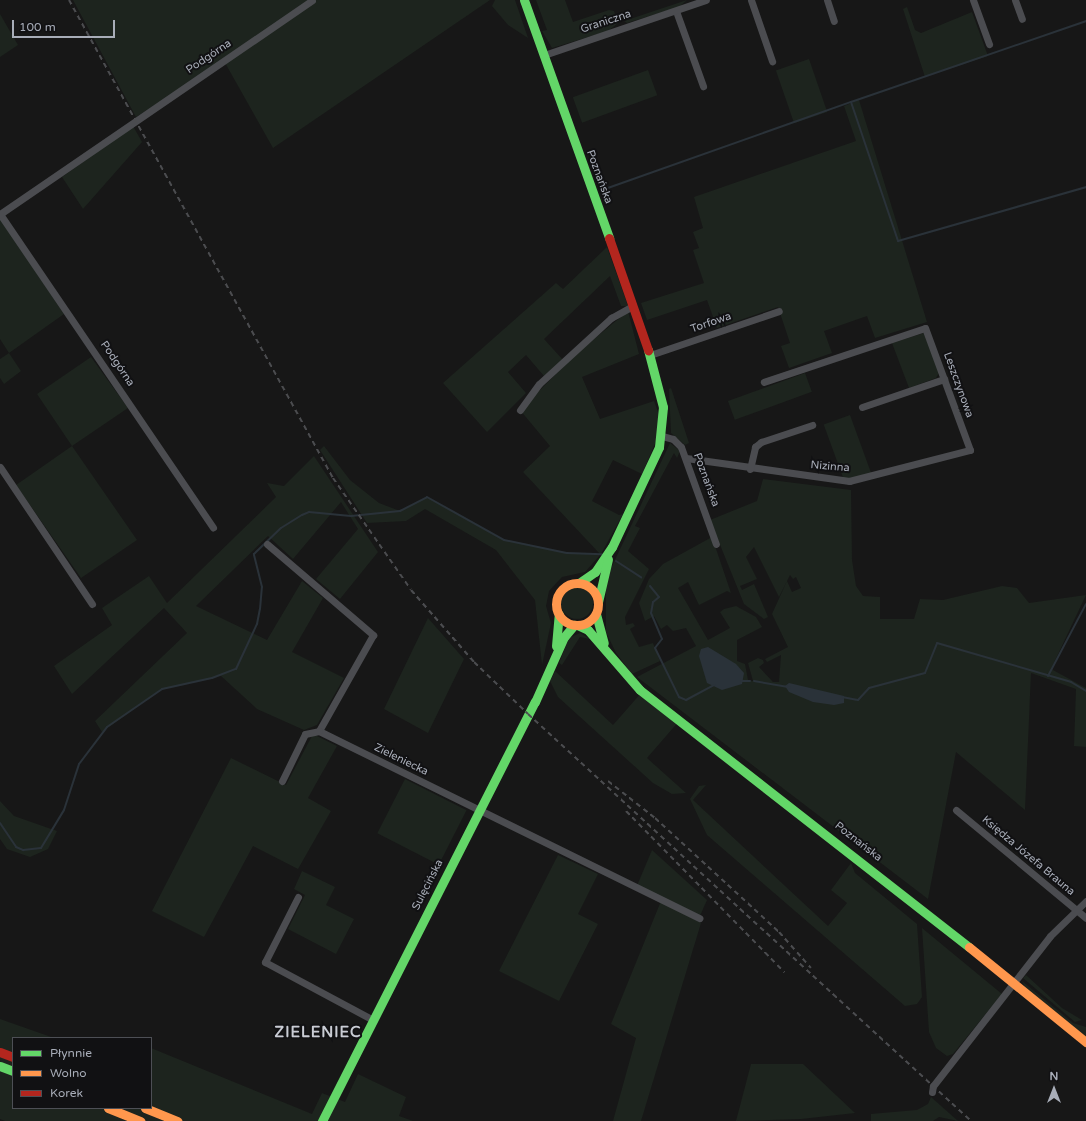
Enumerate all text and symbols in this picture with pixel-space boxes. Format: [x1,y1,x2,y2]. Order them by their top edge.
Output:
street label: Graniczna [579,8,633,36]
scale bar [14,12,117,38]
text: 100 m [19,20,56,34]
street label: Podgórna [184,37,234,77]
street label: Poznańska [583,148,615,206]
street label: Torfowa [689,310,733,336]
street label: Podgórna [97,339,137,389]
street label: Leszczynowa [940,350,976,420]
street label: Poznańska [690,451,722,509]
street label: Nizinna [810,459,850,475]
street label: Zieleniecka [372,741,430,779]
street label: Księdza Józefa Brauna [979,813,1077,899]
street label: Poznańska [832,819,884,865]
street label: Sulęcińska [410,858,446,912]
district label: ZIELENIEC [275,1024,361,1042]
legend [12,1037,152,1109]
text: Płynnie [50,1046,92,1060]
text: Wolno [50,1066,86,1080]
north arrow [1034,1069,1074,1109]
text: N [1050,1070,1058,1083]
text: Korek [50,1086,83,1100]

